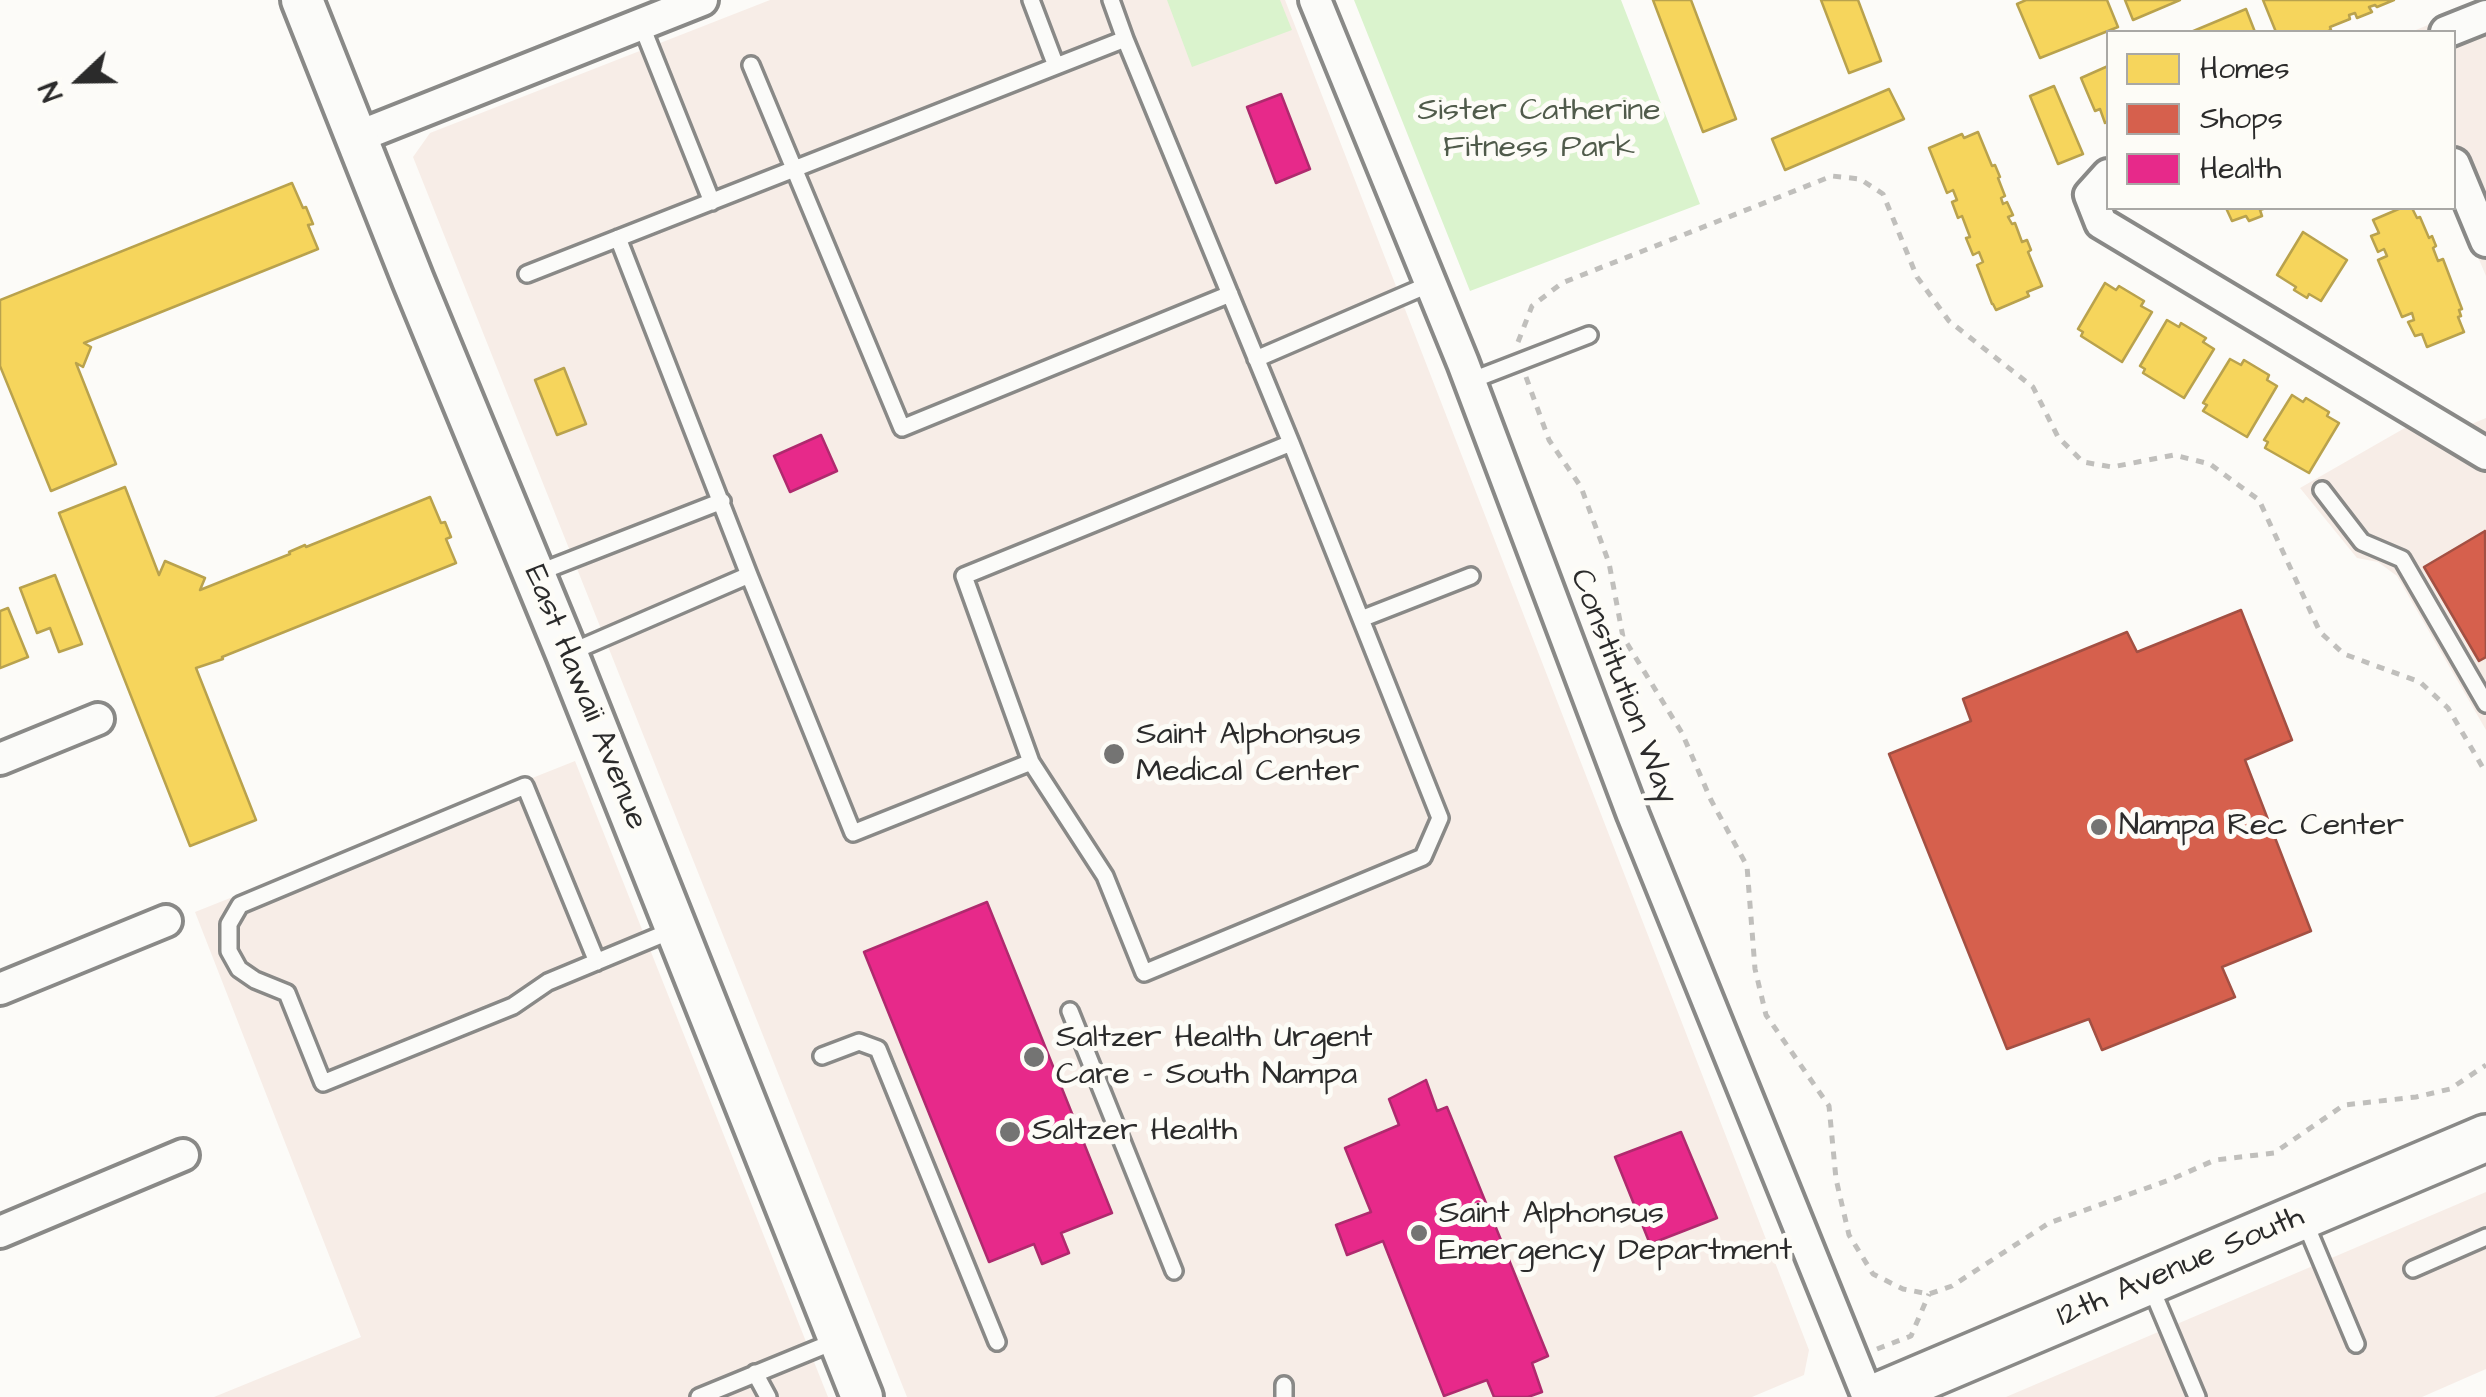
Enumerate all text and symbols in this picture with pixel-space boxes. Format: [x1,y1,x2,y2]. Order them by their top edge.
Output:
north arrow [30,30,130,130]
legend [2106,30,2456,210]
text: Homes [2200,48,2290,90]
text: N [30,76,73,107]
park label: Sister Catherine Fitness Park [1417,93,1661,168]
text: Shops [2200,98,2283,140]
text: Health [2200,148,2281,190]
street label: East Hawaii Avenue [514,560,654,836]
street label: Constitution Way [1560,564,1684,810]
place label: Saint Alphonsus Medical Center [1136,717,1361,792]
marker: Saint Alphonsus Medical Center [1101,741,1127,767]
place label: Nampa Rec Center [2119,808,2404,846]
marker: Nampa Rec Center [2088,816,2110,838]
place label: Saltzer Health Urgent Care - South Nampa [1056,1020,1372,1095]
marker: Saltzer Health Urgent Care - South Nampa [1021,1044,1047,1070]
place label: Saltzer Health [1032,1113,1237,1151]
marker: Saltzer Health [997,1119,1023,1145]
place label: Saint Alphonsus Emergency Department [1439,1196,1792,1271]
street label: 12th Avenue South [2052,1199,2310,1337]
marker: Saint Alphonsus Emergency Department [1408,1222,1430,1244]

